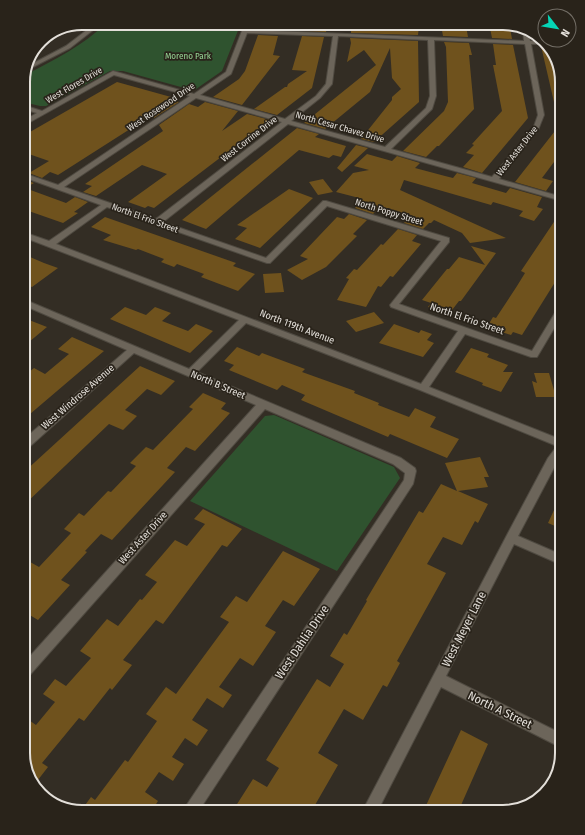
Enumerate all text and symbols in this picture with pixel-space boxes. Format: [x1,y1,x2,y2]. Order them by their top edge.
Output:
north arrow [537,8,577,48]
text: N [558,27,572,39]
park label: Moreno Park [165,51,212,61]
street label: West Flores Drive [44,65,104,105]
street label: West Rosewood Drive [125,80,197,133]
street label: North Cesar Chavez Drive [294,110,386,145]
street label: West Corrine Drive [219,114,279,164]
street label: West Aster Drive [495,124,540,178]
street label: North Poppy Street [354,197,424,227]
street label: North El Frio Street [110,201,180,235]
street label: North El Frio Street [428,301,506,338]
street label: North 119th Avenue [258,307,336,347]
street label: West Windrose Avenue [39,362,117,432]
street label: North B Street [189,368,248,402]
street label: West Aster Drive [116,509,170,567]
street label: West Meyer Lane [439,589,489,669]
street label: West Dahlia Drive [272,602,332,682]
street label: North A Street [466,688,534,732]

